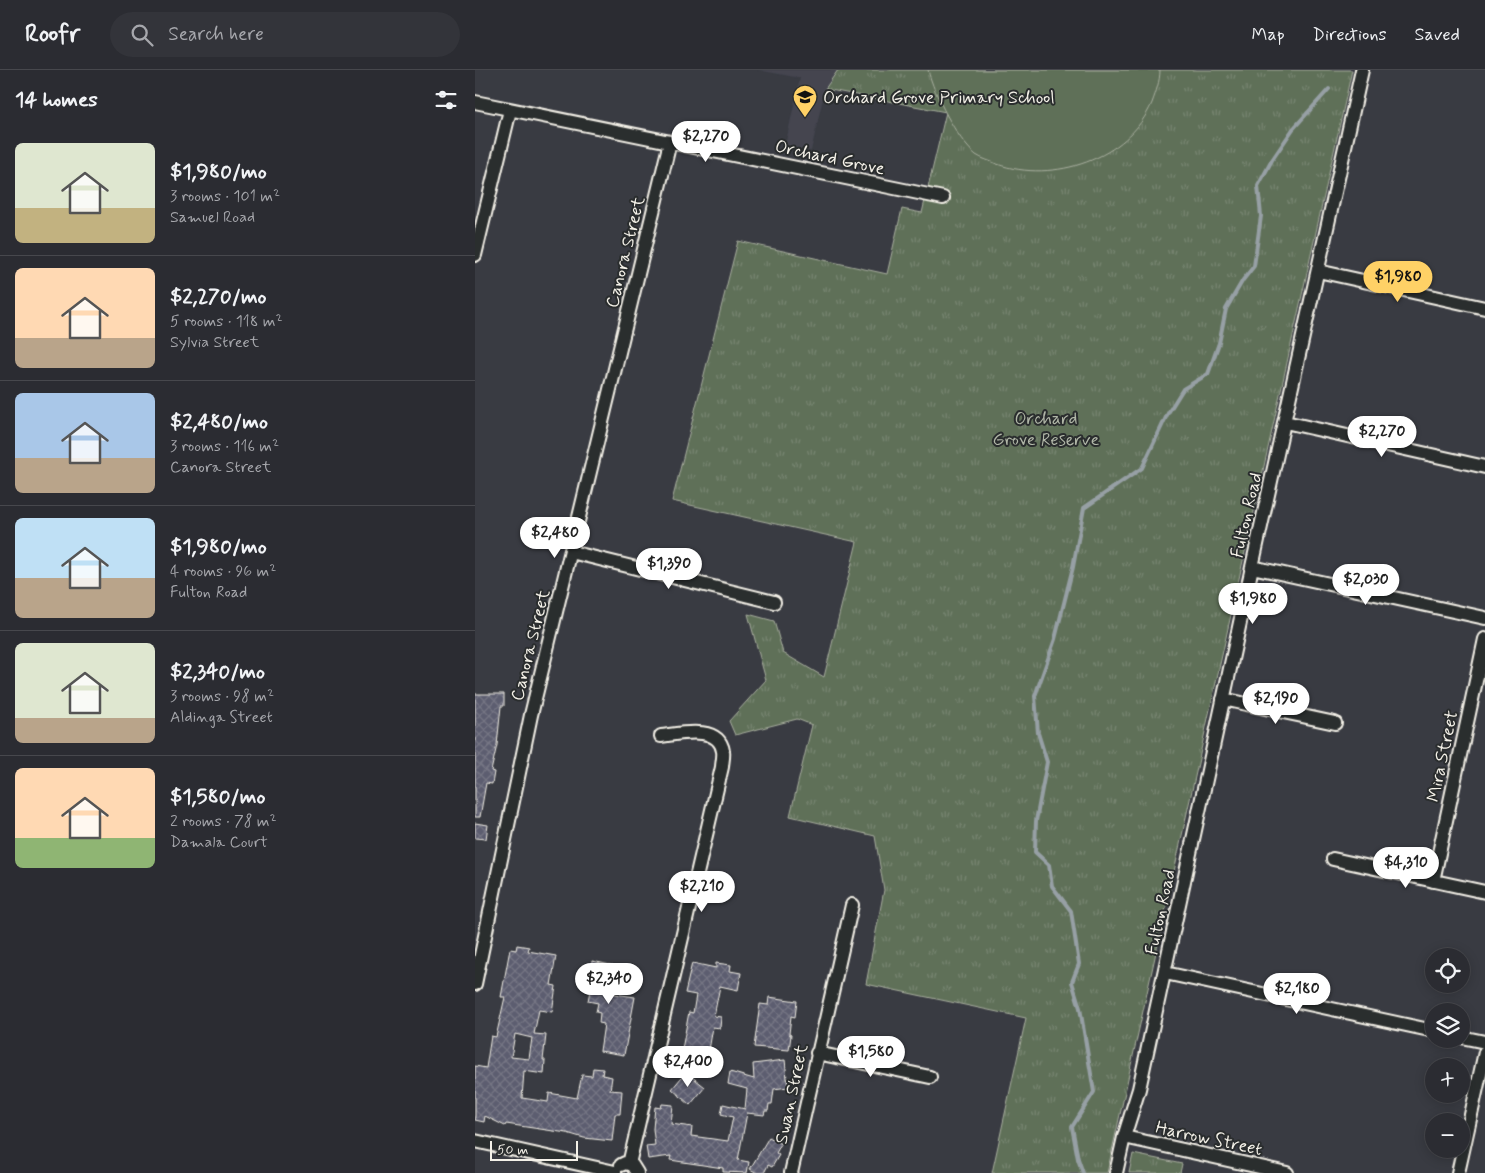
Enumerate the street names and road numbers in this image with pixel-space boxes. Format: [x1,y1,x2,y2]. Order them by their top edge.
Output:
street label: Orchard Grove [773,135,887,181]
street label: Canora Street [601,194,652,310]
street label: Fulton Road [1226,470,1268,560]
street label: Canora Street [506,587,557,703]
street label: Mira Street [1422,708,1464,804]
street label: Fulton Road [1140,867,1182,957]
street label: Swan Street [770,1042,814,1146]
street label: Harrow Street [1153,1116,1265,1162]

